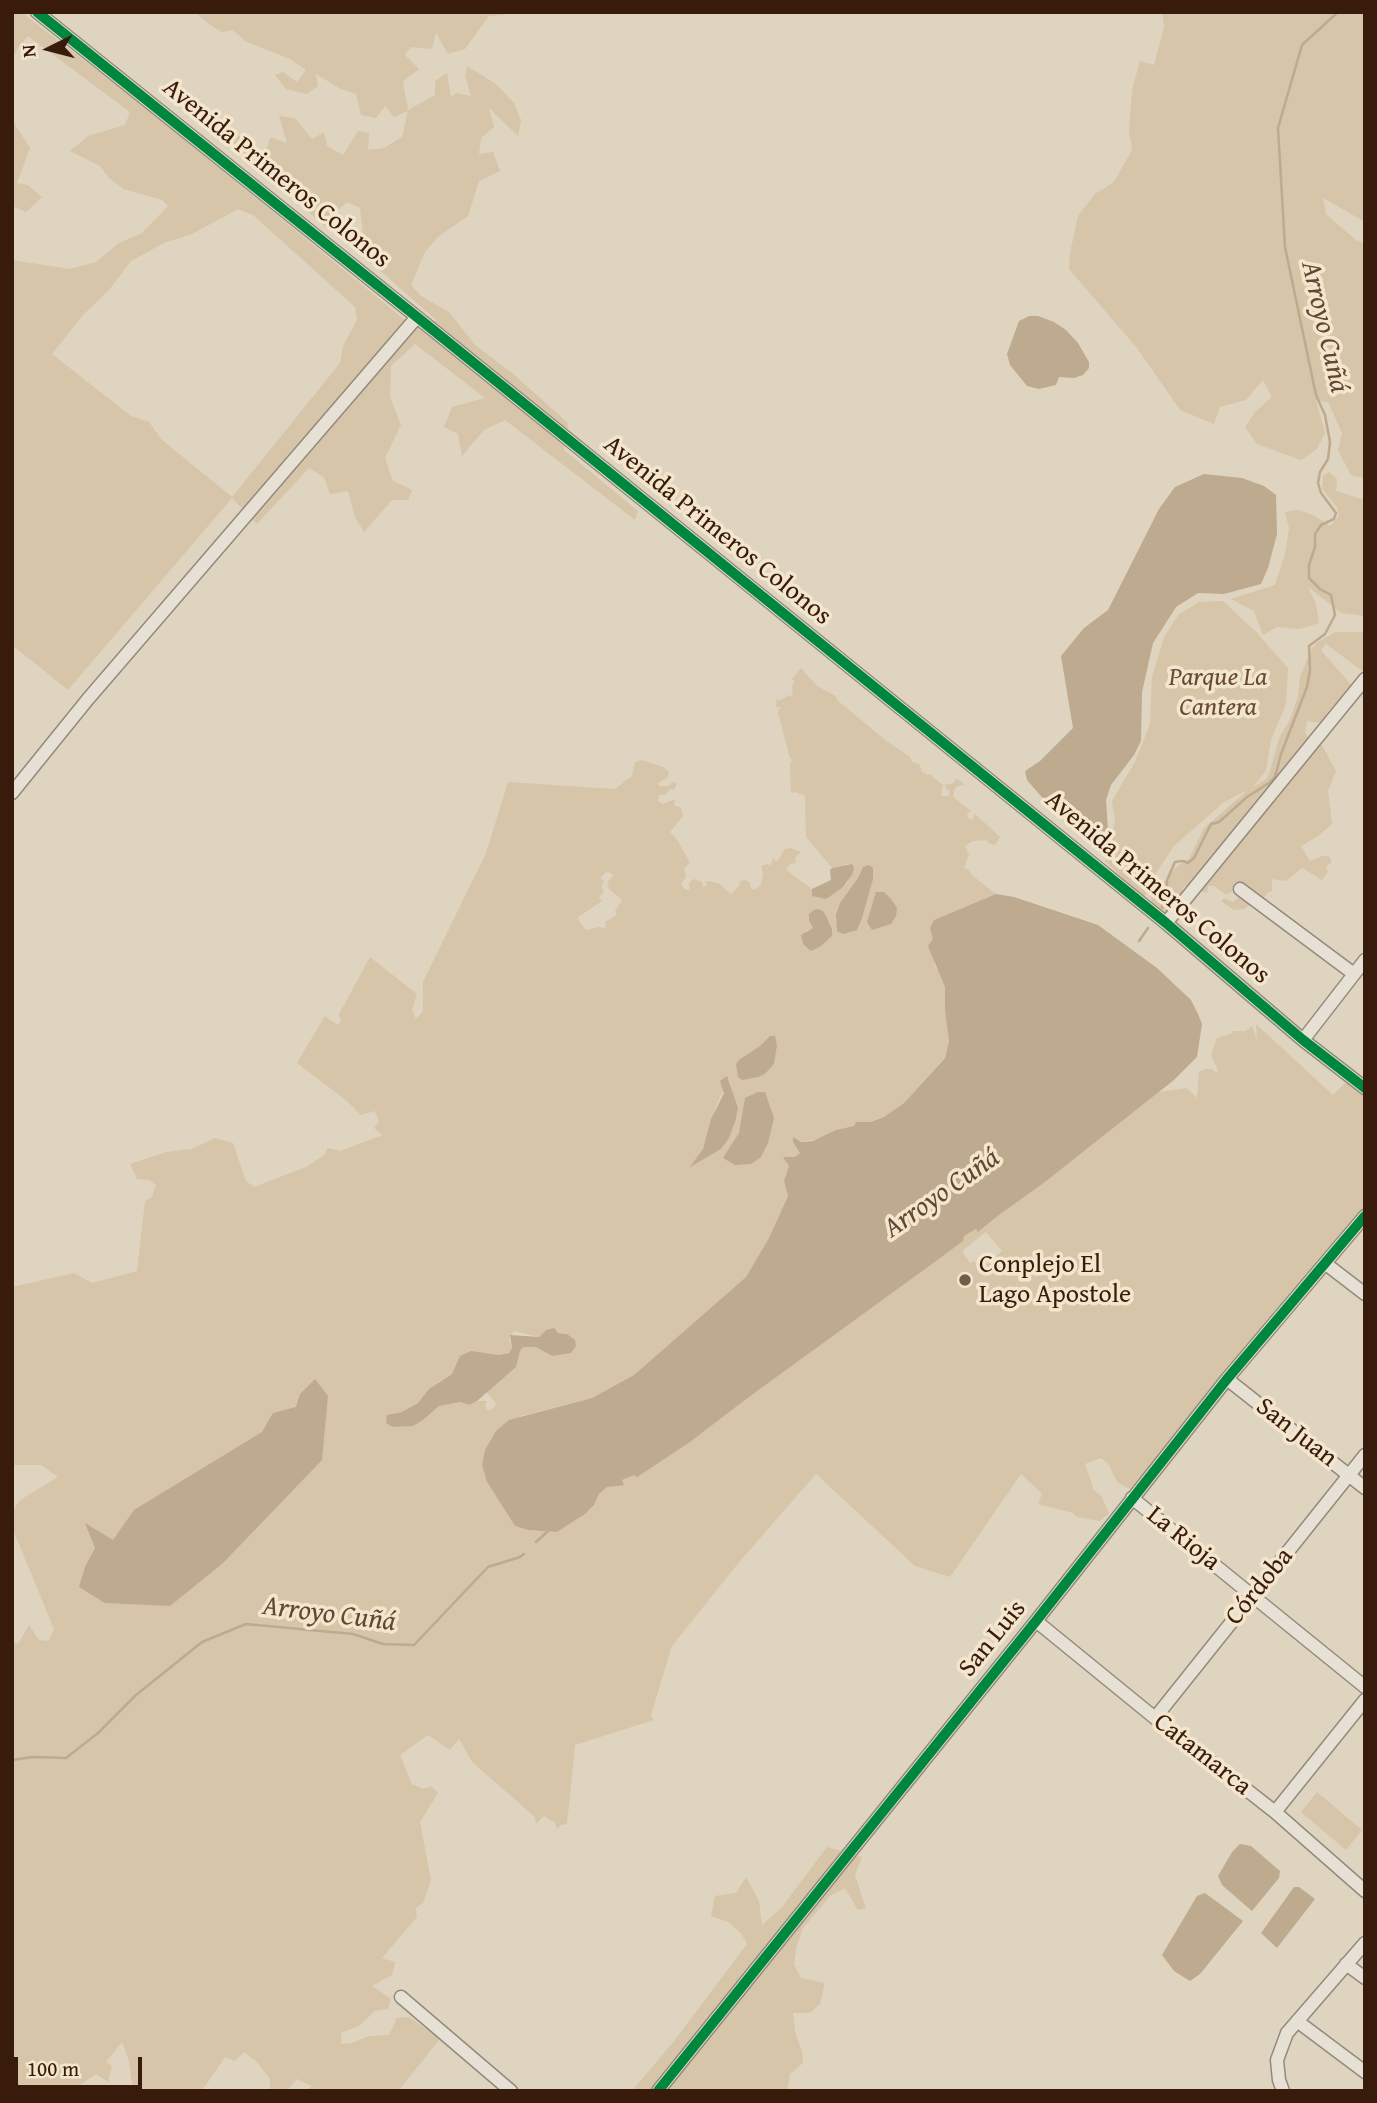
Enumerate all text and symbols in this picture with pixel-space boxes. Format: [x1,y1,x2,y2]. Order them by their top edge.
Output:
north arrow [14,14,84,84]
text: N [14,43,43,59]
street label: Avenida Primeros Colonos [156,73,396,275]
water label: Arroyo Cuñá [1293,258,1355,396]
street label: Avenida Primeros Colonos [597,430,837,632]
park label: Parque La Cantera [1169,662,1267,724]
street label: Avenida Primeros Colonos [1038,785,1276,991]
water label: Arroyo Cuñá [878,1142,1006,1246]
place label: Conplejo El Lago Apostole [979,1249,1131,1310]
marker: Conplejo El Lago Apostole [957,1272,973,1288]
street label: San Juan [1249,1392,1343,1474]
street label: La Rioja [1140,1500,1226,1578]
street label: Córdoba [1219,1542,1301,1632]
water label: Arroyo Cuñá [260,1590,398,1640]
street label: San Luis [953,1594,1033,1684]
street label: Catamarca [1147,1707,1257,1803]
scale bar [18,2044,145,2088]
text: 100 m [27,2053,79,2084]

